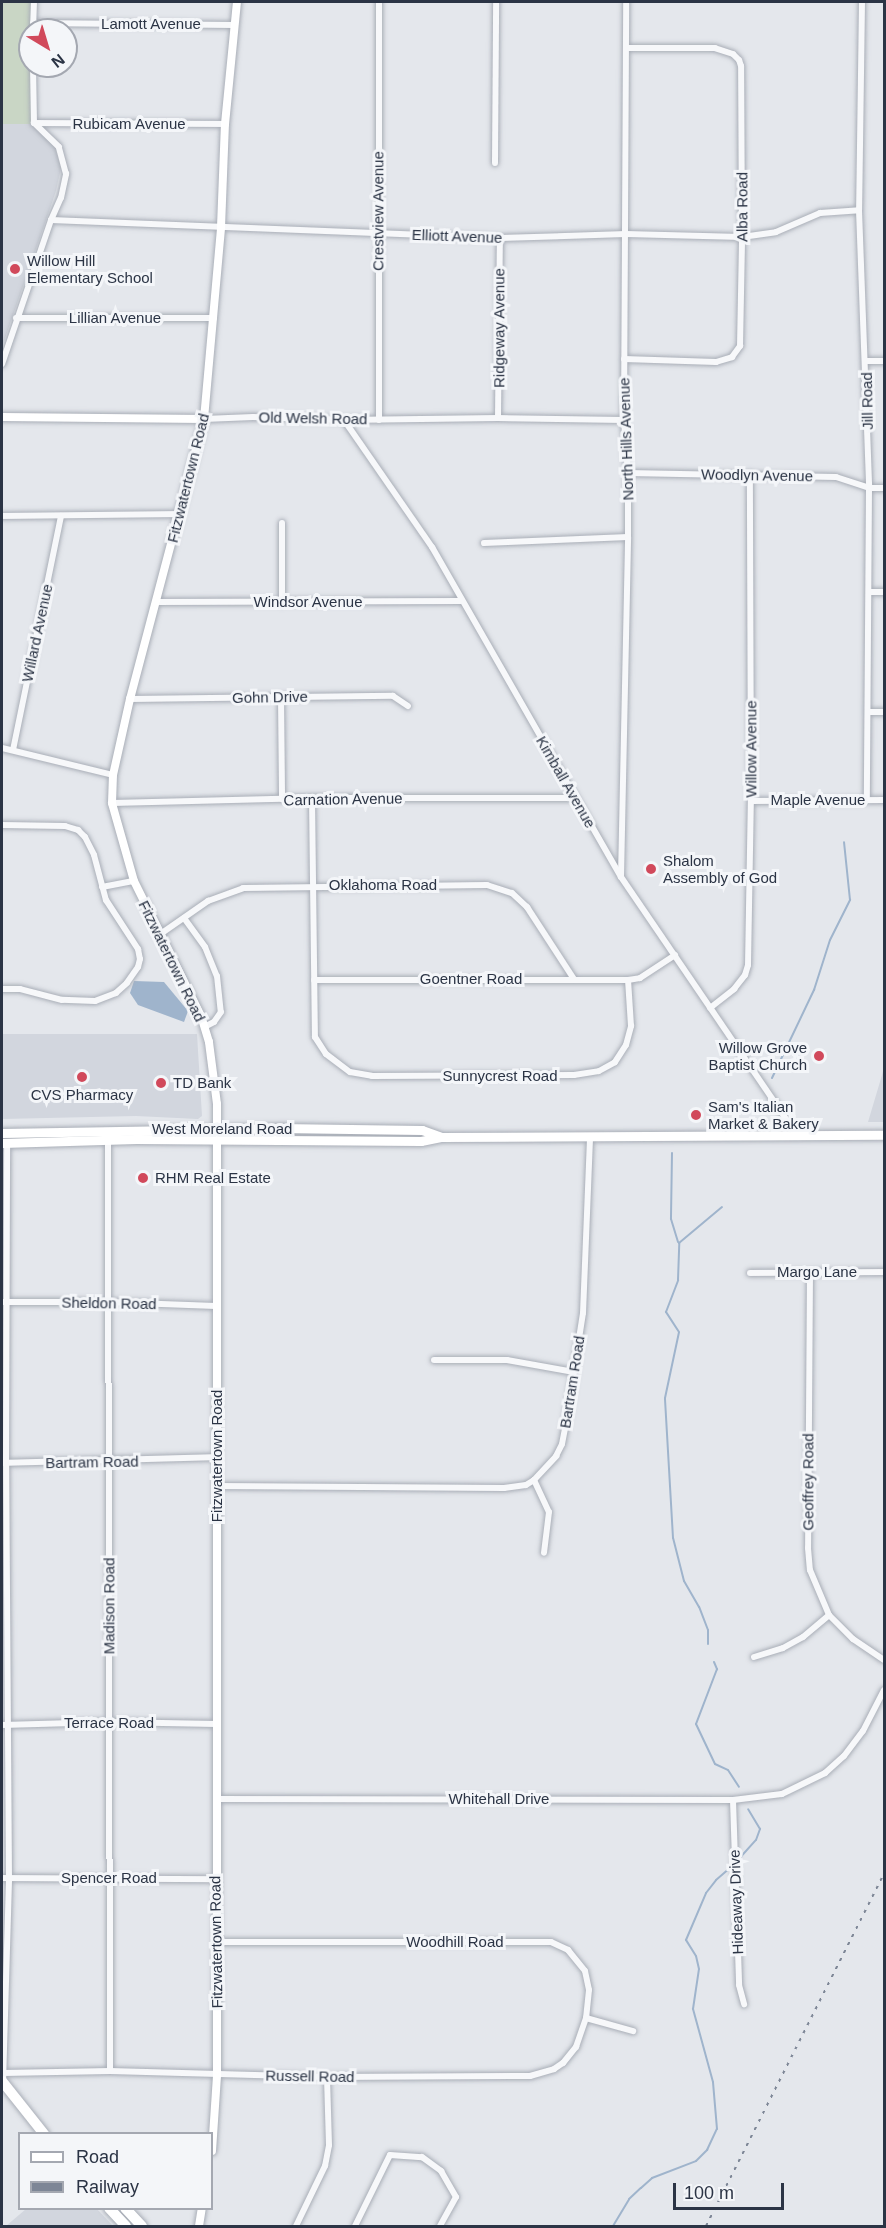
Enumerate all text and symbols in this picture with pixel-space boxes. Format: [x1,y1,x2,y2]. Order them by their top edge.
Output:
street label: Lamott Avenue [101,15,201,33]
north arrow [18,18,78,78]
text: N [48,51,68,71]
street label: Rubicam Avenue [72,115,186,133]
street label: Crestview Avenue [369,151,387,271]
street label: Alba Road [733,172,751,242]
street label: Elliott Avenue [411,225,503,247]
place label: Willow Hill Elementary School [27,251,153,286]
marker: Willow Hill Elementary School [8,262,22,276]
street label: Ridgeway Avenue [490,268,508,388]
street label: Lillian Avenue [68,309,162,327]
street label: Jill Road [857,372,877,430]
street label: North Hills Avenue [615,377,637,501]
street label: Old Welsh Road [258,408,368,428]
street label: Fitzwatertown Road [163,412,213,544]
street label: Woodlyn Avenue [700,465,814,485]
street label: Willard Avenue [18,582,56,684]
street label: Windsor Avenue [253,593,363,611]
street label: Gohn Drive [232,687,308,707]
street label: Willow Avenue [742,700,760,798]
street label: Kimball Avenue [532,732,600,832]
street label: Carnation Avenue [283,789,403,809]
street label: Maple Avenue [770,791,866,809]
place label: Shalom Assembly of God [663,851,777,886]
marker: Shalom Assembly of God [644,862,658,876]
street label: Oklahoma Road [329,876,437,894]
street label: Fitzwatertown Road [135,897,209,1025]
street label: Goentner Road [420,970,522,988]
place label: Willow Grove Baptist Church [709,1038,807,1073]
marker: Willow Grove Baptist Church [812,1049,826,1063]
street label: Sunnycrest Road [442,1067,558,1085]
marker: CVS Pharmacy [75,1070,89,1084]
place label: TD Bank [173,1074,231,1092]
marker: TD Bank [154,1076,168,1090]
place label: CVS Pharmacy [31,1086,133,1104]
place label: Sam's Italian Market & Bakery [708,1097,819,1132]
marker: Sam's Italian Market & Bakery [689,1108,703,1122]
street label: West Moreland Road [152,1120,292,1138]
place label: RHM Real Estate [155,1169,271,1187]
marker: RHM Real Estate [136,1171,150,1185]
street label: Margo Lane [777,1263,857,1281]
street label: Sheldon Road [61,1293,157,1313]
street label: Bartram Road [556,1334,588,1430]
street label: Fitzwatertown Road [208,1390,226,1522]
street label: Geoffrey Road [799,1433,817,1531]
street label: Bartram Road [45,1452,139,1472]
street label: Madison Road [100,1558,118,1654]
street label: Terrace Road [64,1714,154,1732]
street label: Whitehall Drive [449,1790,549,1808]
street label: Hideaway Drive [725,1849,747,1955]
street label: Spencer Road [61,1869,157,1887]
street label: Fitzwatertown Road [206,1876,226,2008]
street label: Woodhill Road [406,1933,504,1951]
street label: Russell Road [265,2066,355,2086]
legend [18,2132,213,2210]
text: Road [76,2147,119,2167]
scale bar [676,2171,787,2209]
text: Railway [76,2177,139,2197]
text: 100 m [684,2183,734,2203]

